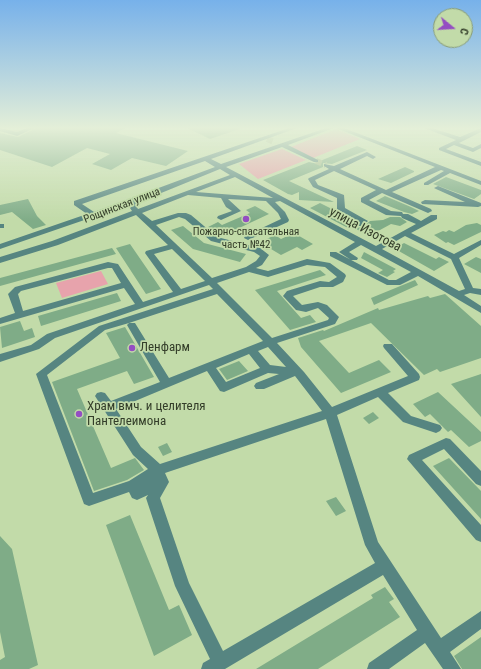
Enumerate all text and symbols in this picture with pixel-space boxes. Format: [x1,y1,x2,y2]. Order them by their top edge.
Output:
north arrow [433,8,473,48]
text: С [457,27,471,37]
street label: Рощинская улица [82,185,162,227]
street label: улица Изотова [326,205,404,255]
marker: Пожарно-спасательная часть №42 [241,214,251,224]
place label: Пожарно-спасательная часть №42 [193,225,299,251]
place label: Ленфарм [140,340,190,356]
marker: Ленфарм [127,343,137,353]
place label: Храм вмч. и целителя Пантелеимона [87,399,206,430]
marker: Храм вмч. и целителя Пантелеимона [74,409,84,419]

